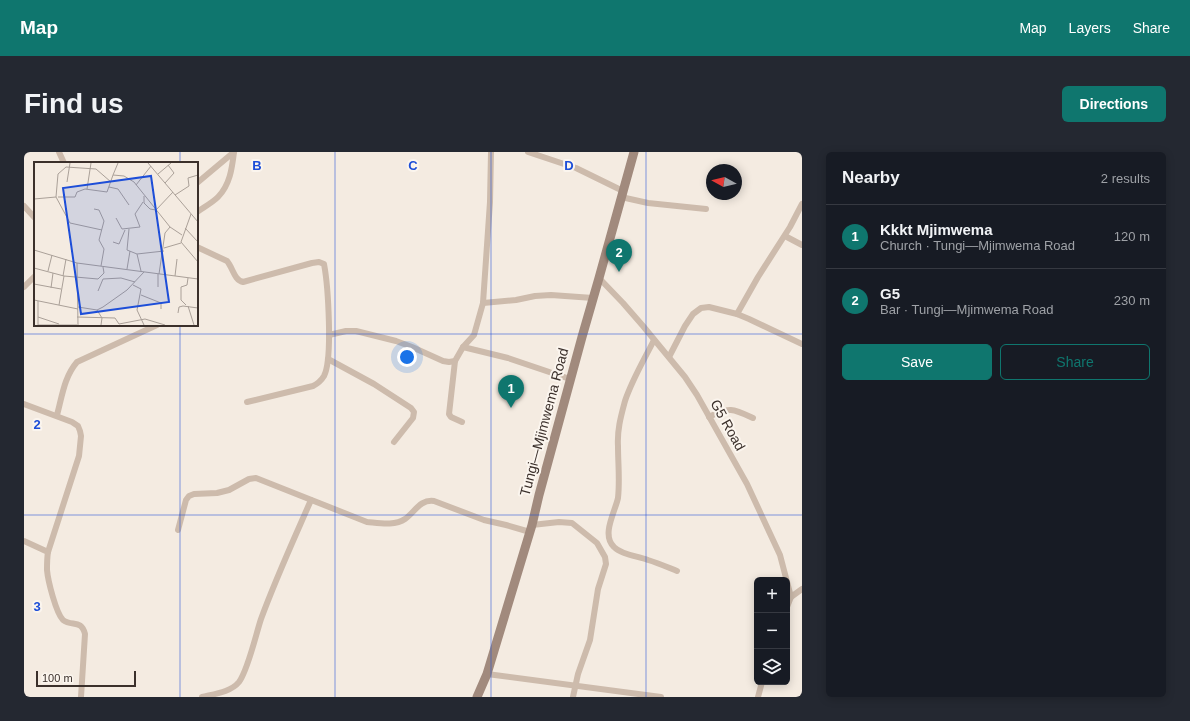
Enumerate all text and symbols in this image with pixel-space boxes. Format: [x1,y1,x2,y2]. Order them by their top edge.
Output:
text: Map [20,17,58,38]
text: Map [1019,20,1047,36]
text: Layers [1069,20,1111,36]
text: Share [1133,20,1170,36]
button: Directions [1062,86,1166,122]
text: Find us [24,88,124,119]
text: B [252,158,262,173]
text: C [408,158,418,173]
text: D [564,158,574,173]
inset map [34,162,198,326]
north arrow [706,164,742,200]
text: Nearby [842,168,900,187]
text: 2 results [1101,171,1150,186]
text: Kkkt Mjimwema [880,221,993,238]
text: 1 [851,229,859,244]
text: 120 m [1114,229,1150,244]
text: Church · Tungi—Mjimwema Road [880,238,1075,253]
pin: 2 [606,239,632,272]
text: G5 [880,285,900,302]
text: 2 [851,293,859,308]
text: 230 m [1114,293,1150,308]
text: Bar · Tungi—Mjimwema Road [880,302,1053,317]
button: Save [842,344,992,380]
button: Share [1000,344,1150,380]
street label: Tungi—Mjimwema Road [517,346,571,498]
your location [397,347,417,367]
pin: 1 [498,375,524,408]
street label: G5 Road [707,397,749,453]
text: 2 [33,417,41,432]
map controls [754,577,790,685]
button: + [754,577,790,613]
text: 3 [33,599,41,614]
button: − [754,613,790,649]
button: layers [754,649,790,685]
scale bar [36,669,136,688]
text: 100 m [42,672,73,684]

